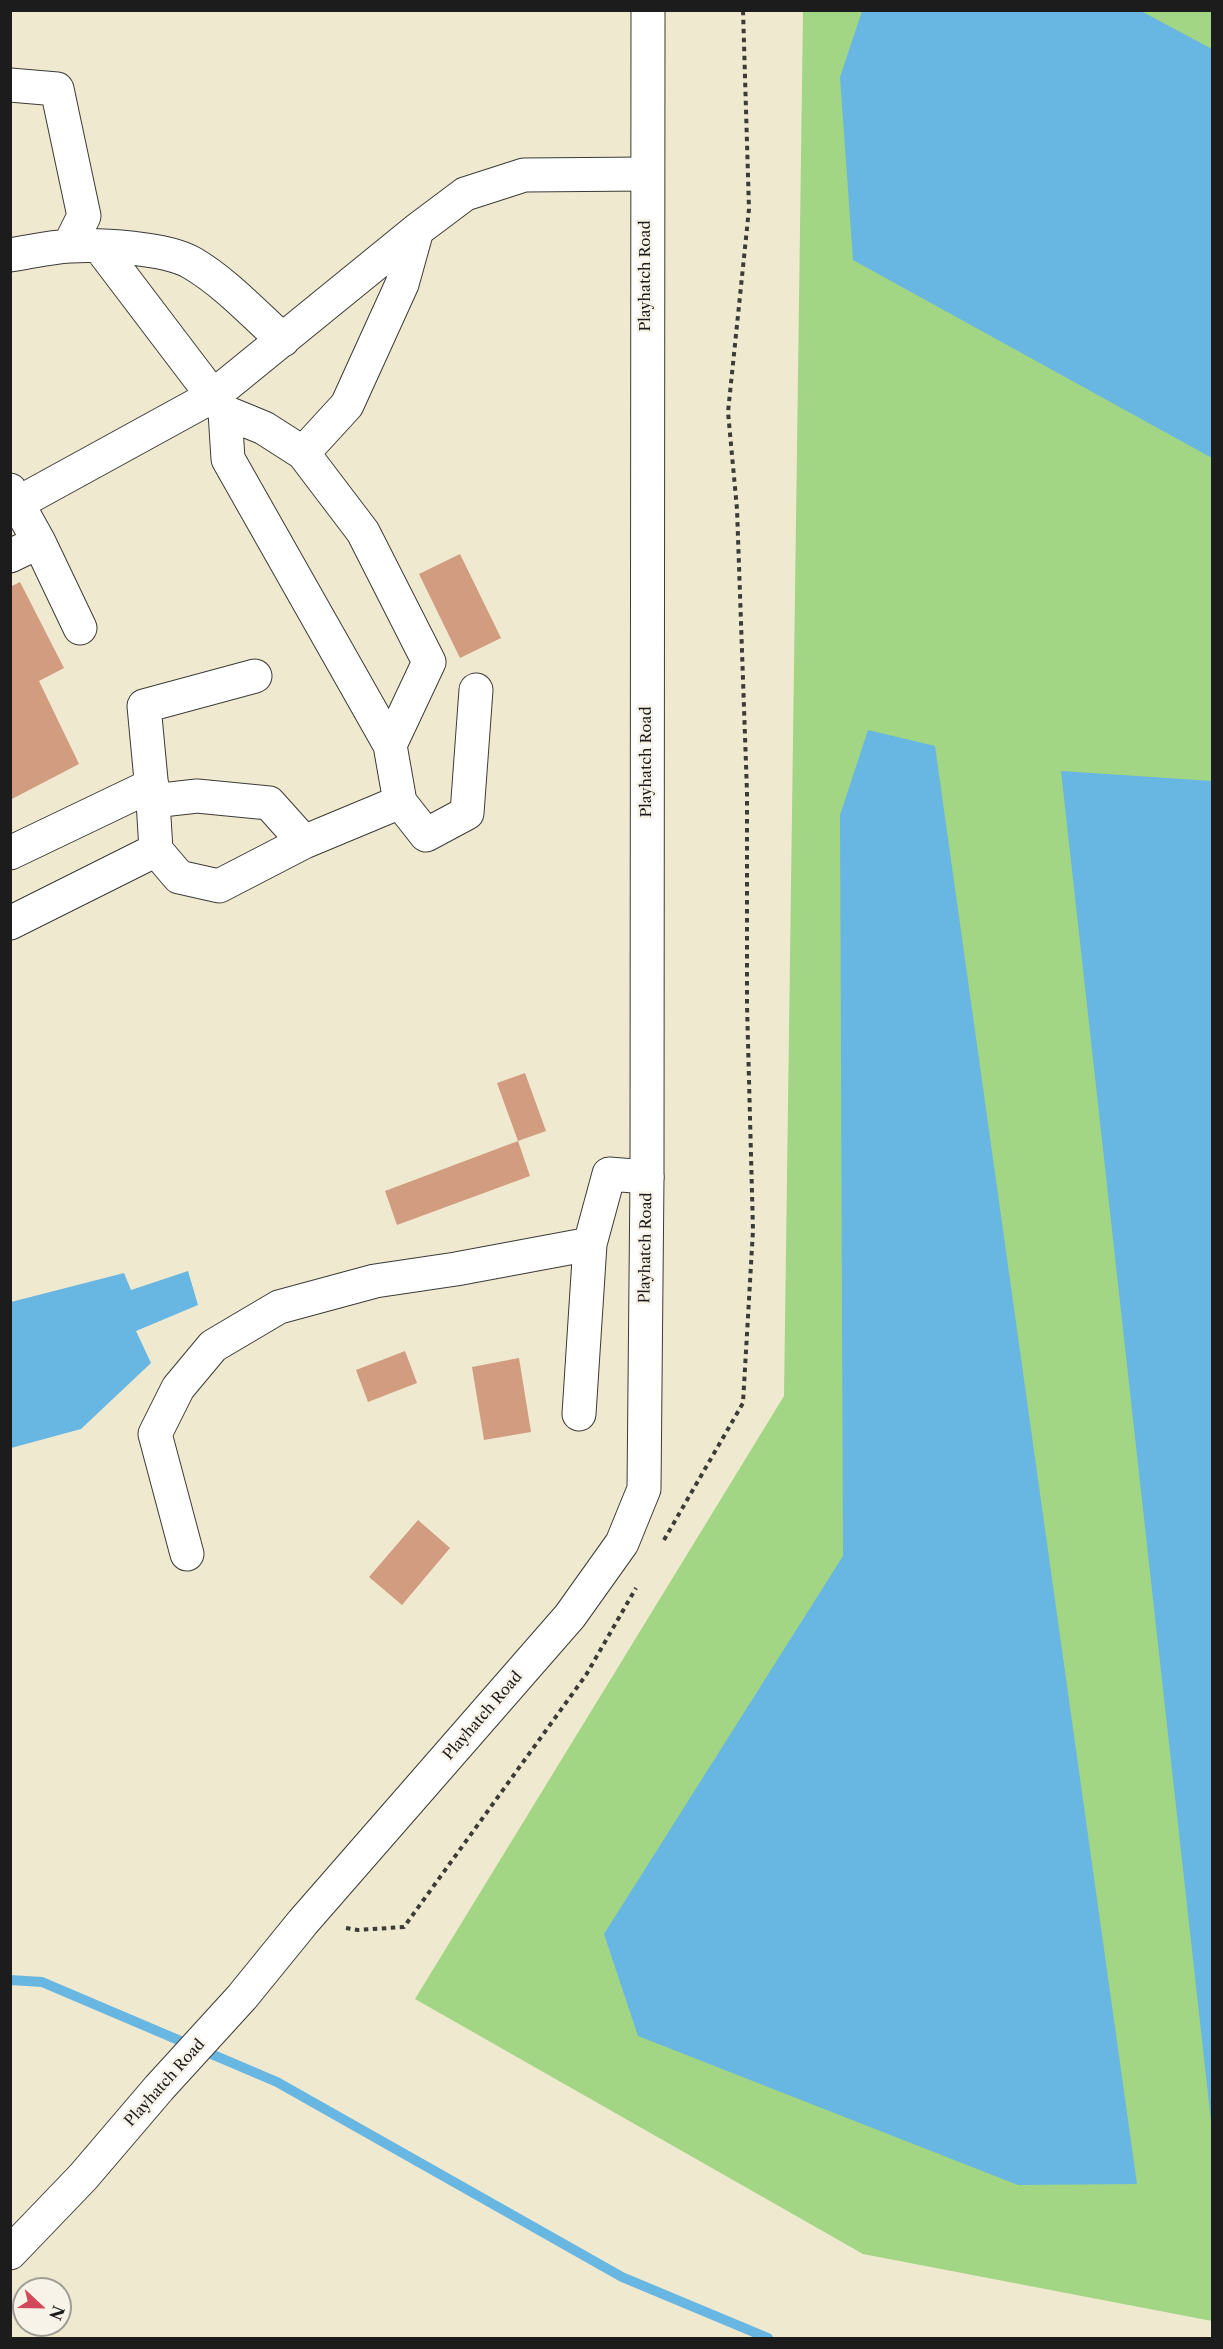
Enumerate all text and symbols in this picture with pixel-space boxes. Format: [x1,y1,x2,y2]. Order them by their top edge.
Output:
street label: Playhatch Road [637,220,655,332]
street label: Playhatch Road [638,706,656,818]
street label: Playhatch Road [636,1192,656,1304]
street label: Playhatch Road [440,1668,526,1764]
street label: Playhatch Road [121,2036,209,2130]
north arrow [12,2277,72,2337]
text: N [45,2303,69,2323]

